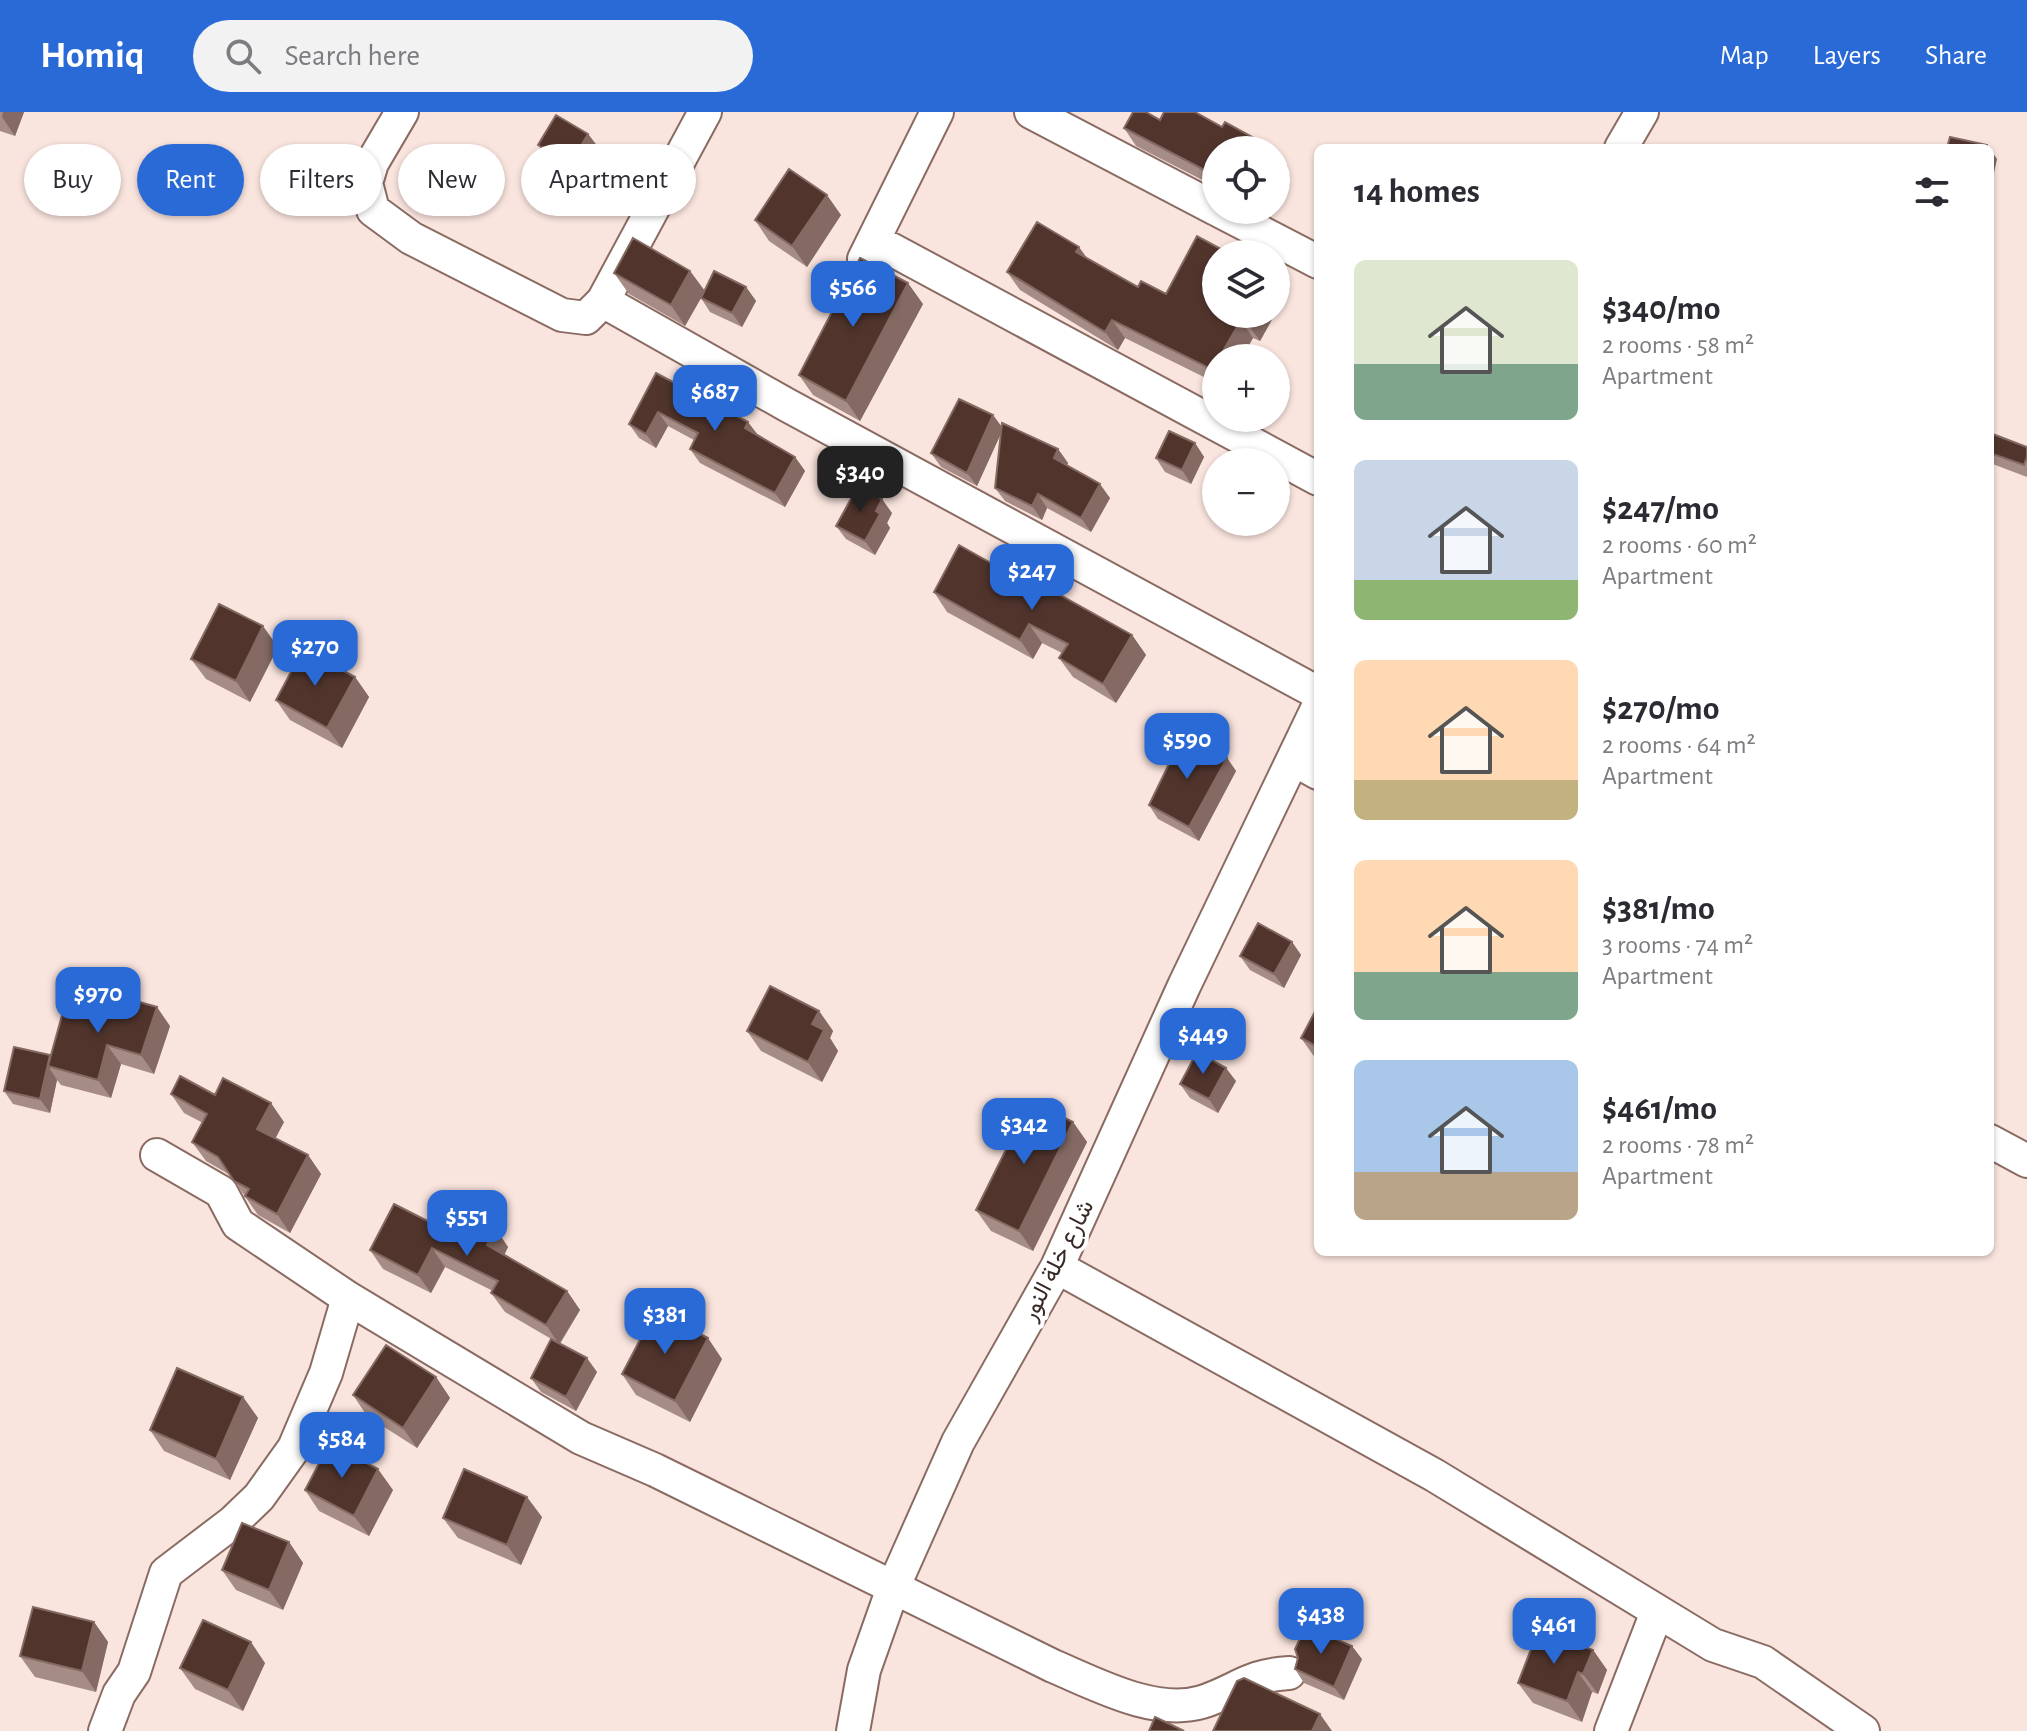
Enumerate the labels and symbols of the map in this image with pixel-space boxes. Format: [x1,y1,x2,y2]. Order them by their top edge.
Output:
pin: $566 [806,261,900,329]
pin: $687 [668,365,762,433]
pin: $340 [813,446,907,514]
pin: $247 [985,544,1079,612]
pin: $270 [268,620,362,688]
pin: $590 [1140,713,1234,781]
pin: $970 [51,967,145,1035]
pin: $449 [1156,1008,1250,1076]
pin: $342 [977,1098,1071,1166]
pin: $551 [420,1190,514,1258]
street label: شارع خلة النور [1017,1196,1101,1327]
pin: $381 [618,1288,712,1356]
pin: $584 [295,1412,389,1480]
pin: $438 [1274,1588,1368,1656]
pin: $461 [1507,1598,1601,1666]

